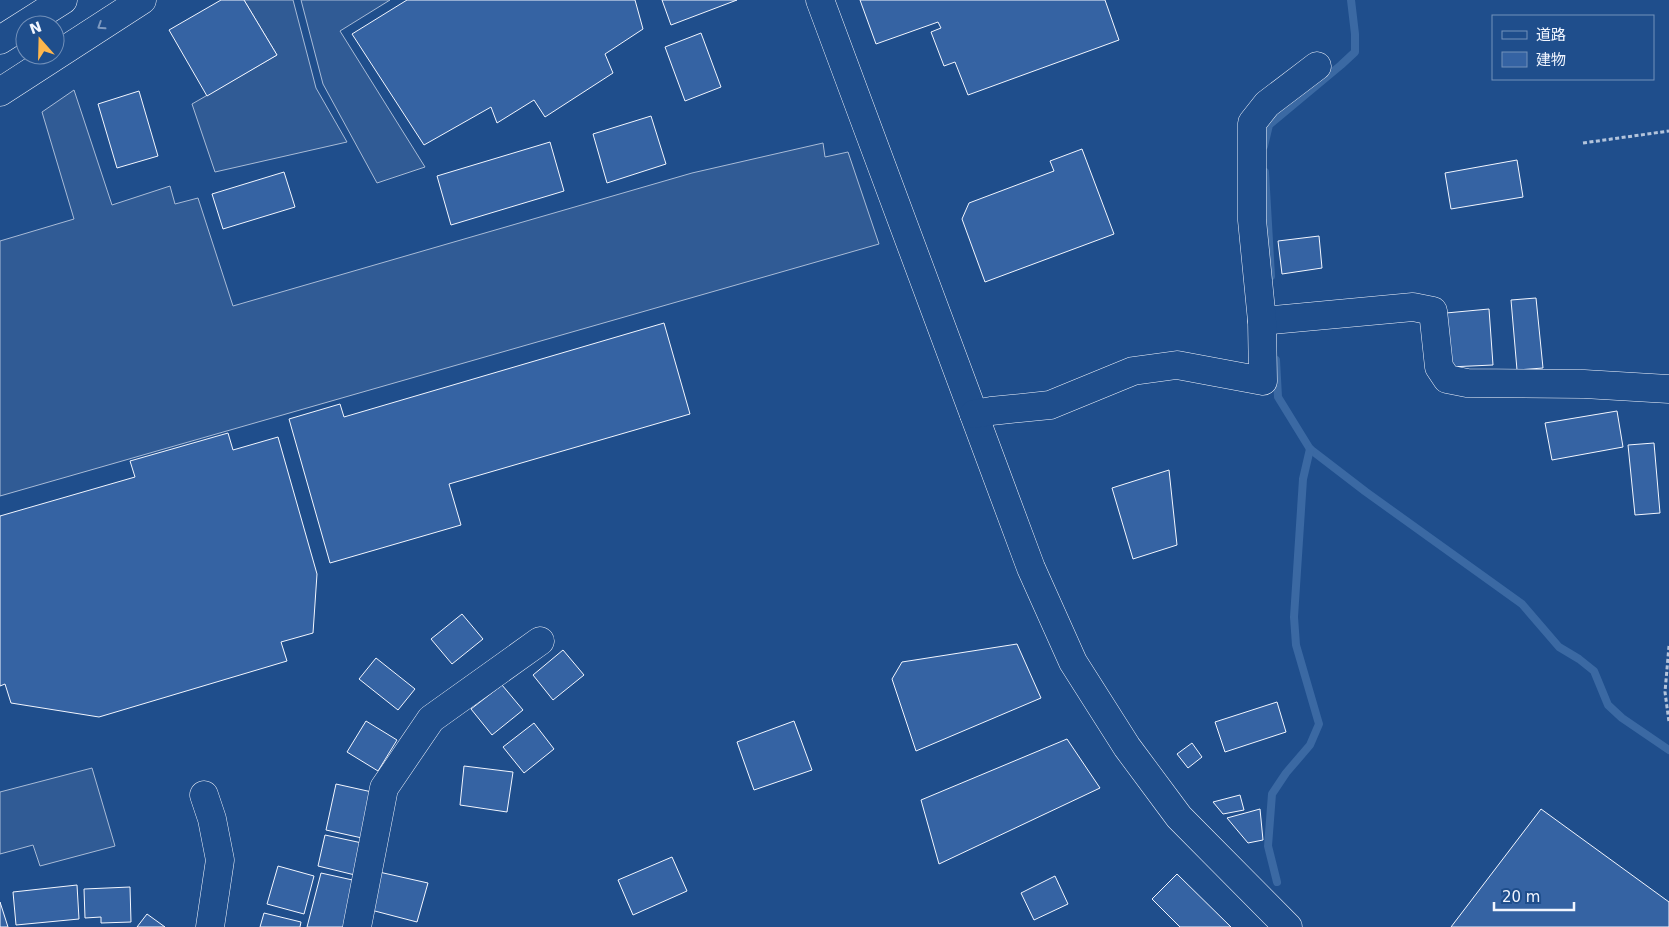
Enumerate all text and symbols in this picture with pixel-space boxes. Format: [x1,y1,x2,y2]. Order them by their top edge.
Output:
north arrow [15,15,65,65]
legend [1492,15,1654,80]
text: N [27,18,44,37]
one-way arrow [98,20,107,30]
text: 道路 [1536,26,1566,44]
text: 建物 [1536,51,1566,69]
scale bar [1494,880,1574,912]
text: 20 m [1502,888,1540,906]

